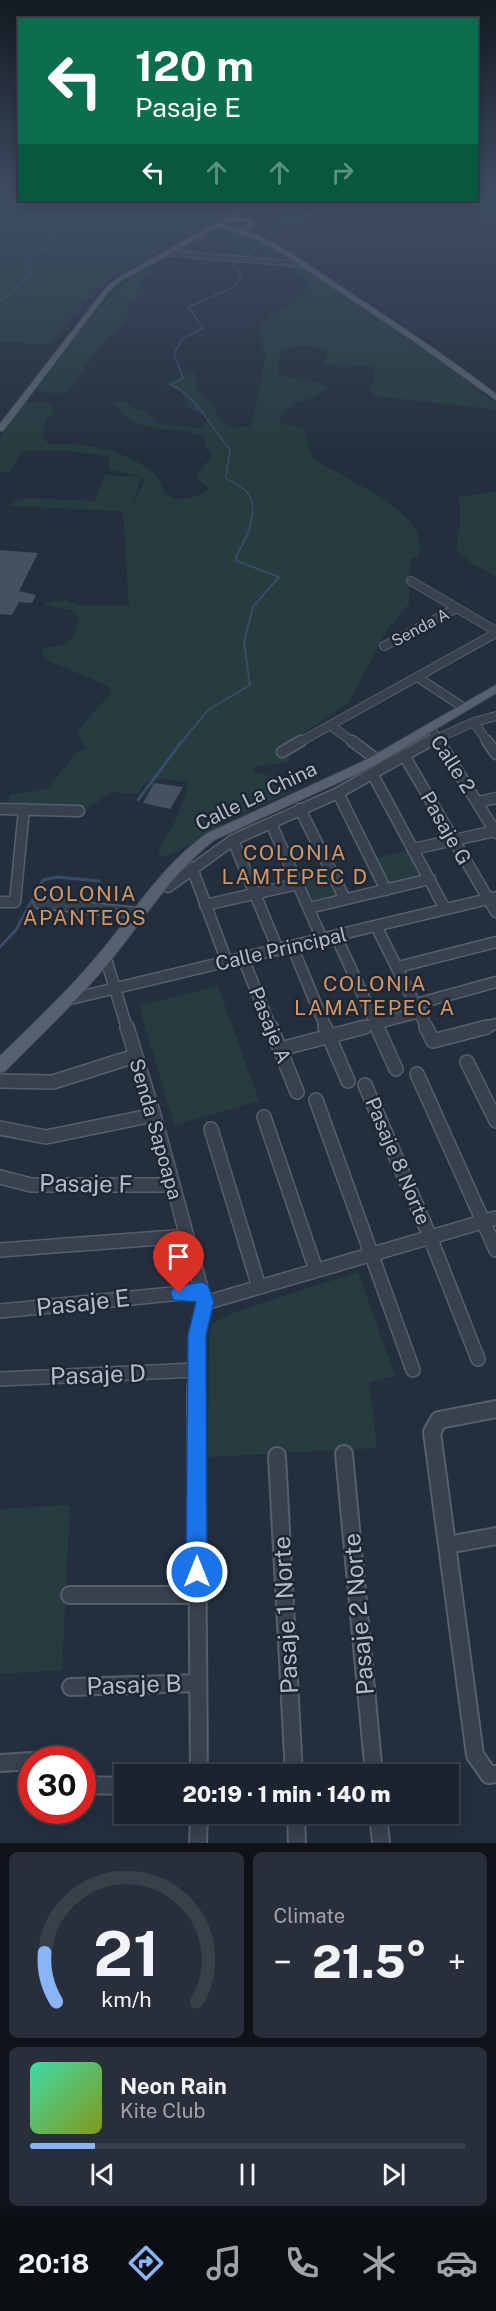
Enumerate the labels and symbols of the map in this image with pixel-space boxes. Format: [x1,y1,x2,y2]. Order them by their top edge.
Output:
street label: Senda A [388,604,452,651]
street label: Calle 2 [426,731,480,797]
street label: Calle La China [191,756,321,836]
street label: Pasaje G [415,787,477,869]
district label: COLONIA LAMTEPEC D [221,840,369,889]
district label: COLONIA APANTEOS [23,881,147,930]
street label: Calle Principal [213,922,349,976]
district label: COLONIA LAMATEPEC A [294,971,456,1020]
street label: Pasaje A [244,983,296,1067]
street label: Senda Sapoapa [124,1056,188,1202]
street label: Pasaje 8 Norte [360,1094,436,1228]
street label: Pasaje F [39,1168,133,1198]
pin [153,1231,204,1293]
street label: Pasaje E [35,1283,131,1321]
street label: Pasaje D [50,1358,146,1390]
street label: Pasaje 2 Norte [337,1532,379,1696]
street label: Pasaje 1 Norte [267,1535,303,1695]
position arrow [165,1540,229,1604]
street label: Pasaje B [86,1668,182,1700]
speed limit sign: 30 [18,1746,96,1824]

